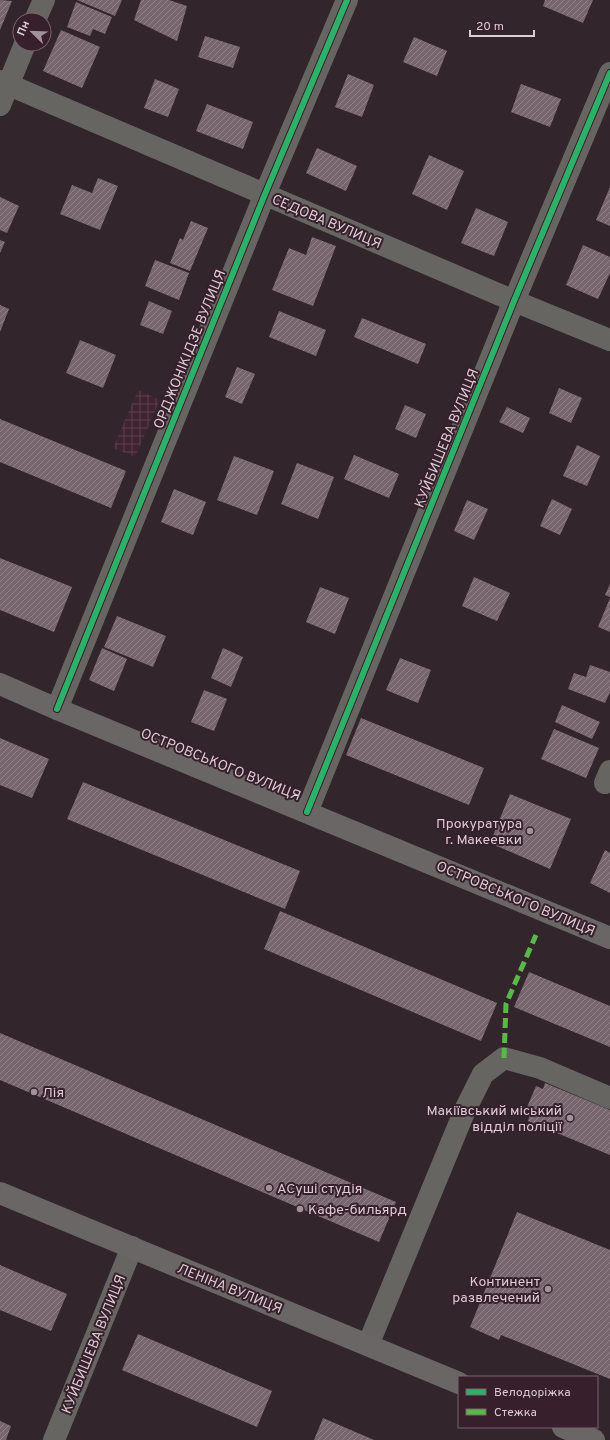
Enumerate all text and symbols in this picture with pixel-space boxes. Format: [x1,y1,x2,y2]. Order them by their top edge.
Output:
north arrow [12,12,52,52]
scale bar [470,12,534,38]
text: Пн [14,19,33,38]
text: 20 m [476,19,504,35]
street label: СЕДОВА ВУЛИЦЯ [269,192,384,253]
street label: ОРДЖОНІКІДЗЕ ВУЛИЦЯ [151,267,230,432]
street label: КУЙБИШЕВА ВУЛИЦЯ [411,366,483,511]
street label: ОСТРОВСЬКОГО ВУЛИЦЯ [138,725,303,805]
place label: Прокуратура г. Макеевки [436,816,522,849]
marker: Прокуратура г. Макеевки [525,826,535,836]
street label: ОСТРОВСЬКОГО ВУЛИЦЯ [433,858,597,941]
place label: Лія [42,1085,64,1102]
marker: Лія [29,1087,39,1097]
place label: Макіївський міський відділ поліції [427,1103,562,1136]
marker: Макіївський міський відділ поліції [565,1113,575,1123]
place label: АСуші студія [277,1181,362,1198]
marker: АСуші студія [264,1183,274,1193]
place label: Кафе-бильярд [308,1202,407,1219]
marker: Кафе-бильярд [295,1204,305,1214]
street label: ЛЕНІНА ВУЛИЦЯ [174,1261,285,1318]
street label: КУЙБИШЕВА ВУЛИЦЯ [58,1272,130,1417]
place label: Континент развлечений [452,1274,540,1307]
marker: Континент развлечений [543,1284,553,1294]
legend [458,1376,598,1428]
text: Велодоріжка [494,1385,571,1401]
text: Стежка [494,1405,537,1421]

